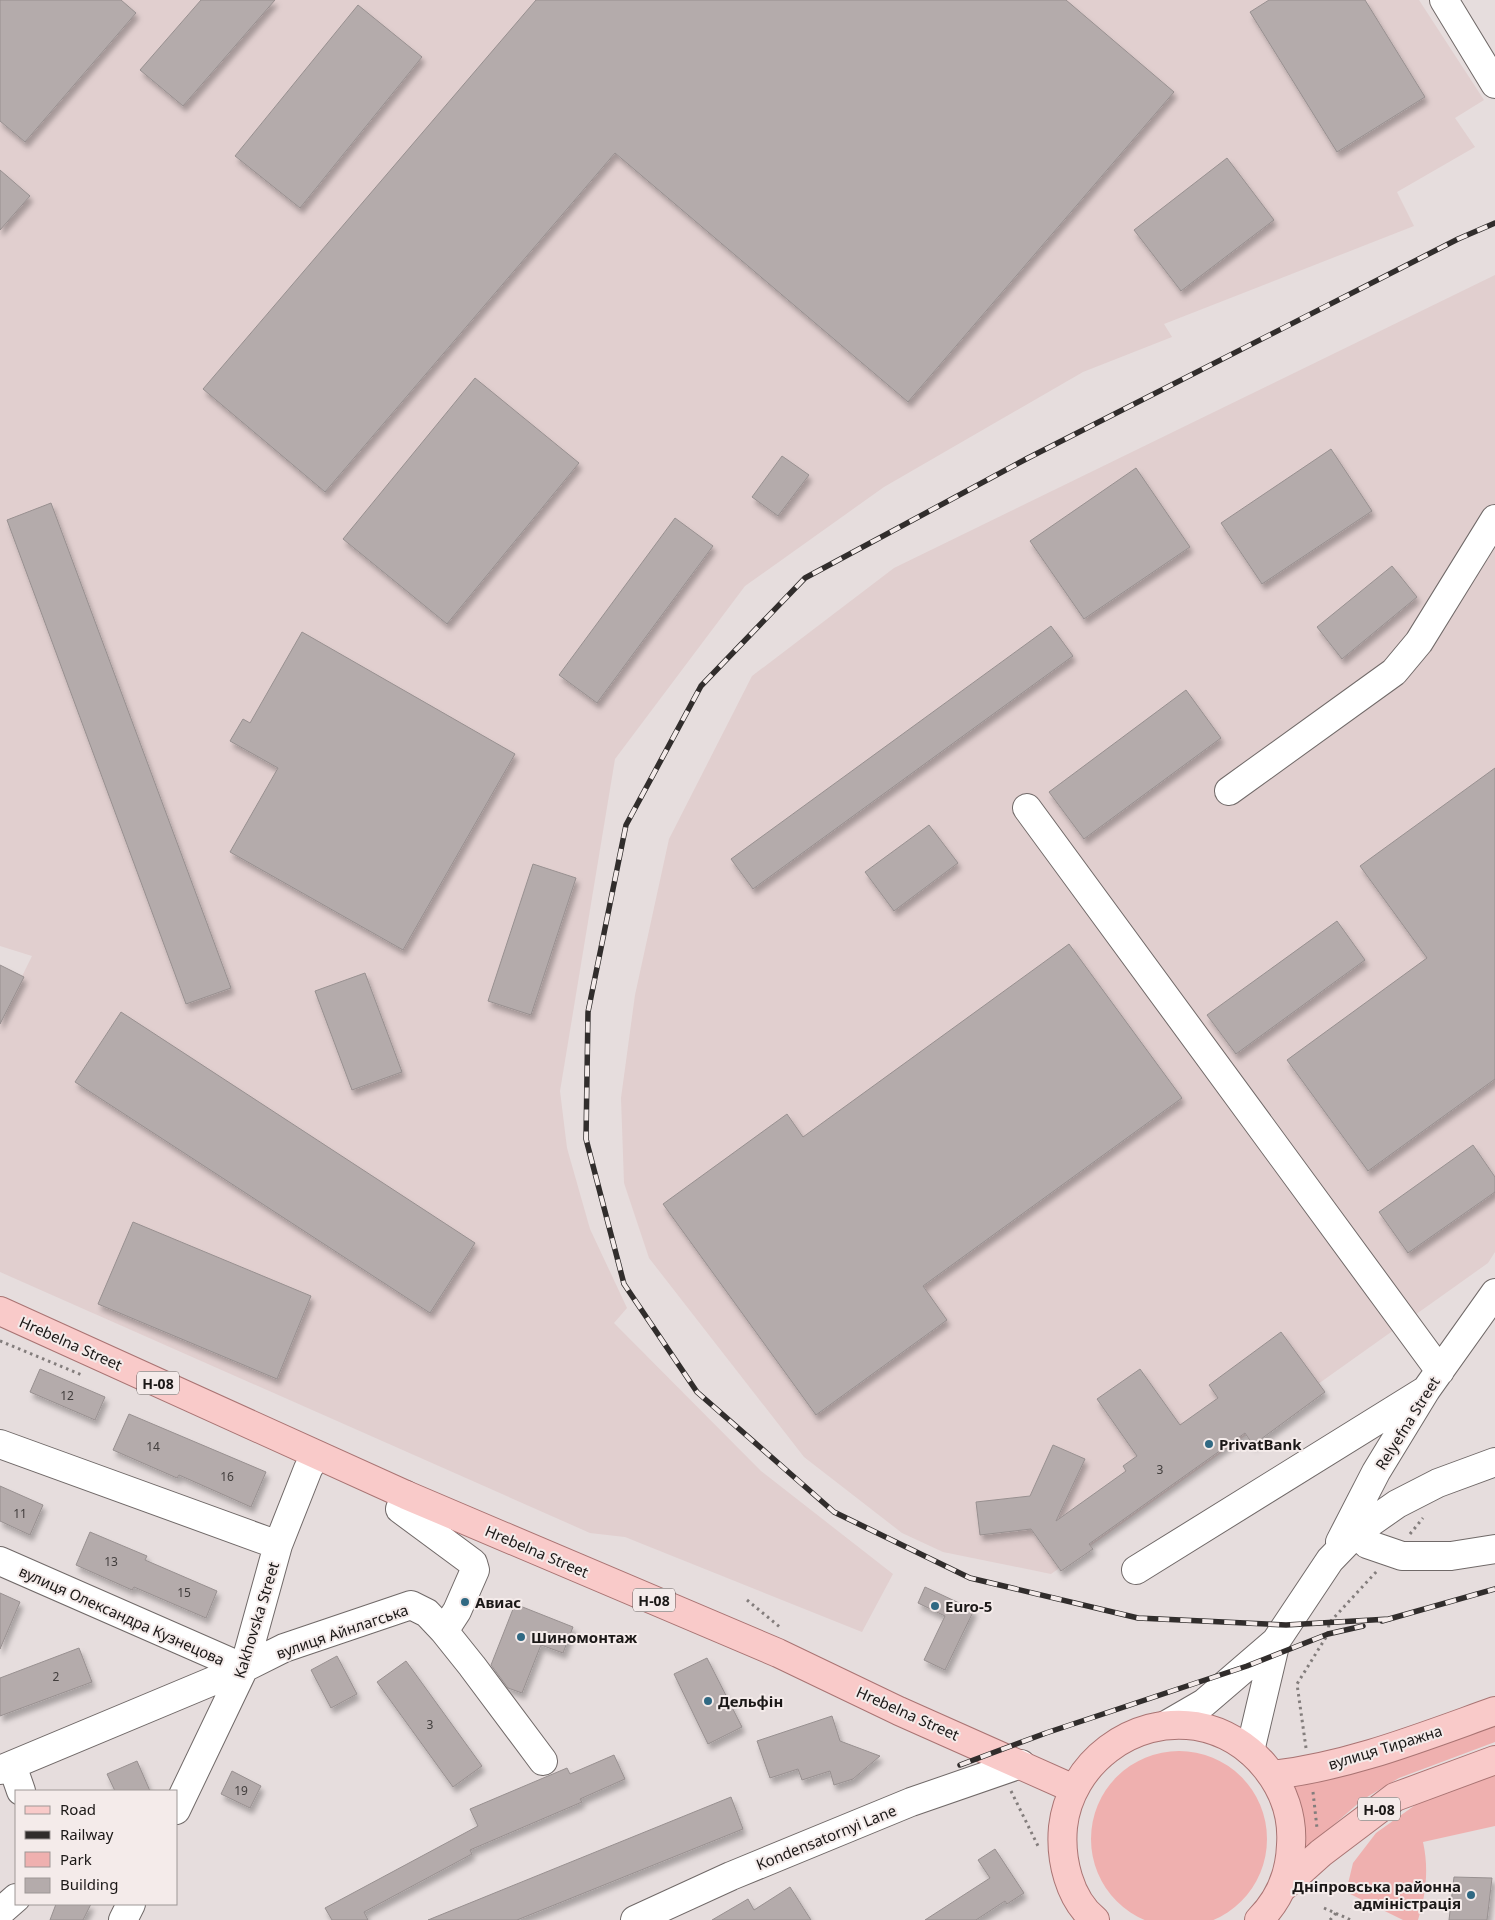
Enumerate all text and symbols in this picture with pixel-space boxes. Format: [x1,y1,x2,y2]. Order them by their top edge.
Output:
street label: Hrebelna Street [16,1311,126,1375]
road number: Н-08 [137,1372,179,1395]
street label: Relyefna Street [1370,1372,1444,1473]
house number: 12 [60,1387,74,1404]
place label: PrivatBank [1219,1434,1302,1454]
house number: 14 [146,1438,160,1455]
marker: PrivatBank [1203,1438,1215,1450]
house number: 3 [1157,1461,1164,1478]
house number: 16 [220,1468,234,1485]
house number: 11 [13,1505,27,1522]
street label: Hrebelna Street [482,1520,592,1582]
house number: 13 [104,1553,118,1570]
street label: Kakhovska Street [229,1559,283,1681]
street label: вулиця Олександра Кузнецова [16,1561,228,1669]
house number: 15 [177,1584,191,1601]
road number: Н-08 [633,1588,675,1612]
place label: Авиас [475,1592,521,1612]
marker: Авиас [459,1596,471,1608]
place label: Euro-5 [945,1596,992,1616]
street label: вулиця Айнлагська [273,1599,411,1663]
marker: Euro-5 [929,1600,941,1612]
place label: Шиномонтаж [531,1627,637,1647]
marker: Шиномонтаж [515,1631,527,1643]
house number: 2 [53,1668,60,1685]
street label: Hrebelna Street [853,1681,963,1745]
place label: Дельфін [718,1691,783,1711]
marker: Дельфін [702,1695,714,1707]
house number: 3 [427,1716,434,1733]
street label: вулиця Тиражна [1325,1720,1445,1774]
house number: 19 [234,1782,248,1799]
legend [15,1790,178,1905]
road number: Н-08 [1358,1798,1400,1820]
text: Road [60,1799,96,1819]
street label: Kondensatornyi Lane [753,1800,899,1874]
text: Railway [60,1824,114,1844]
text: Park [60,1849,92,1869]
text: Building [60,1874,118,1894]
place label: Дніпровська районна адміністрація [1292,1876,1461,1913]
marker: Дніпровська районна адміністрація [1465,1889,1477,1901]

